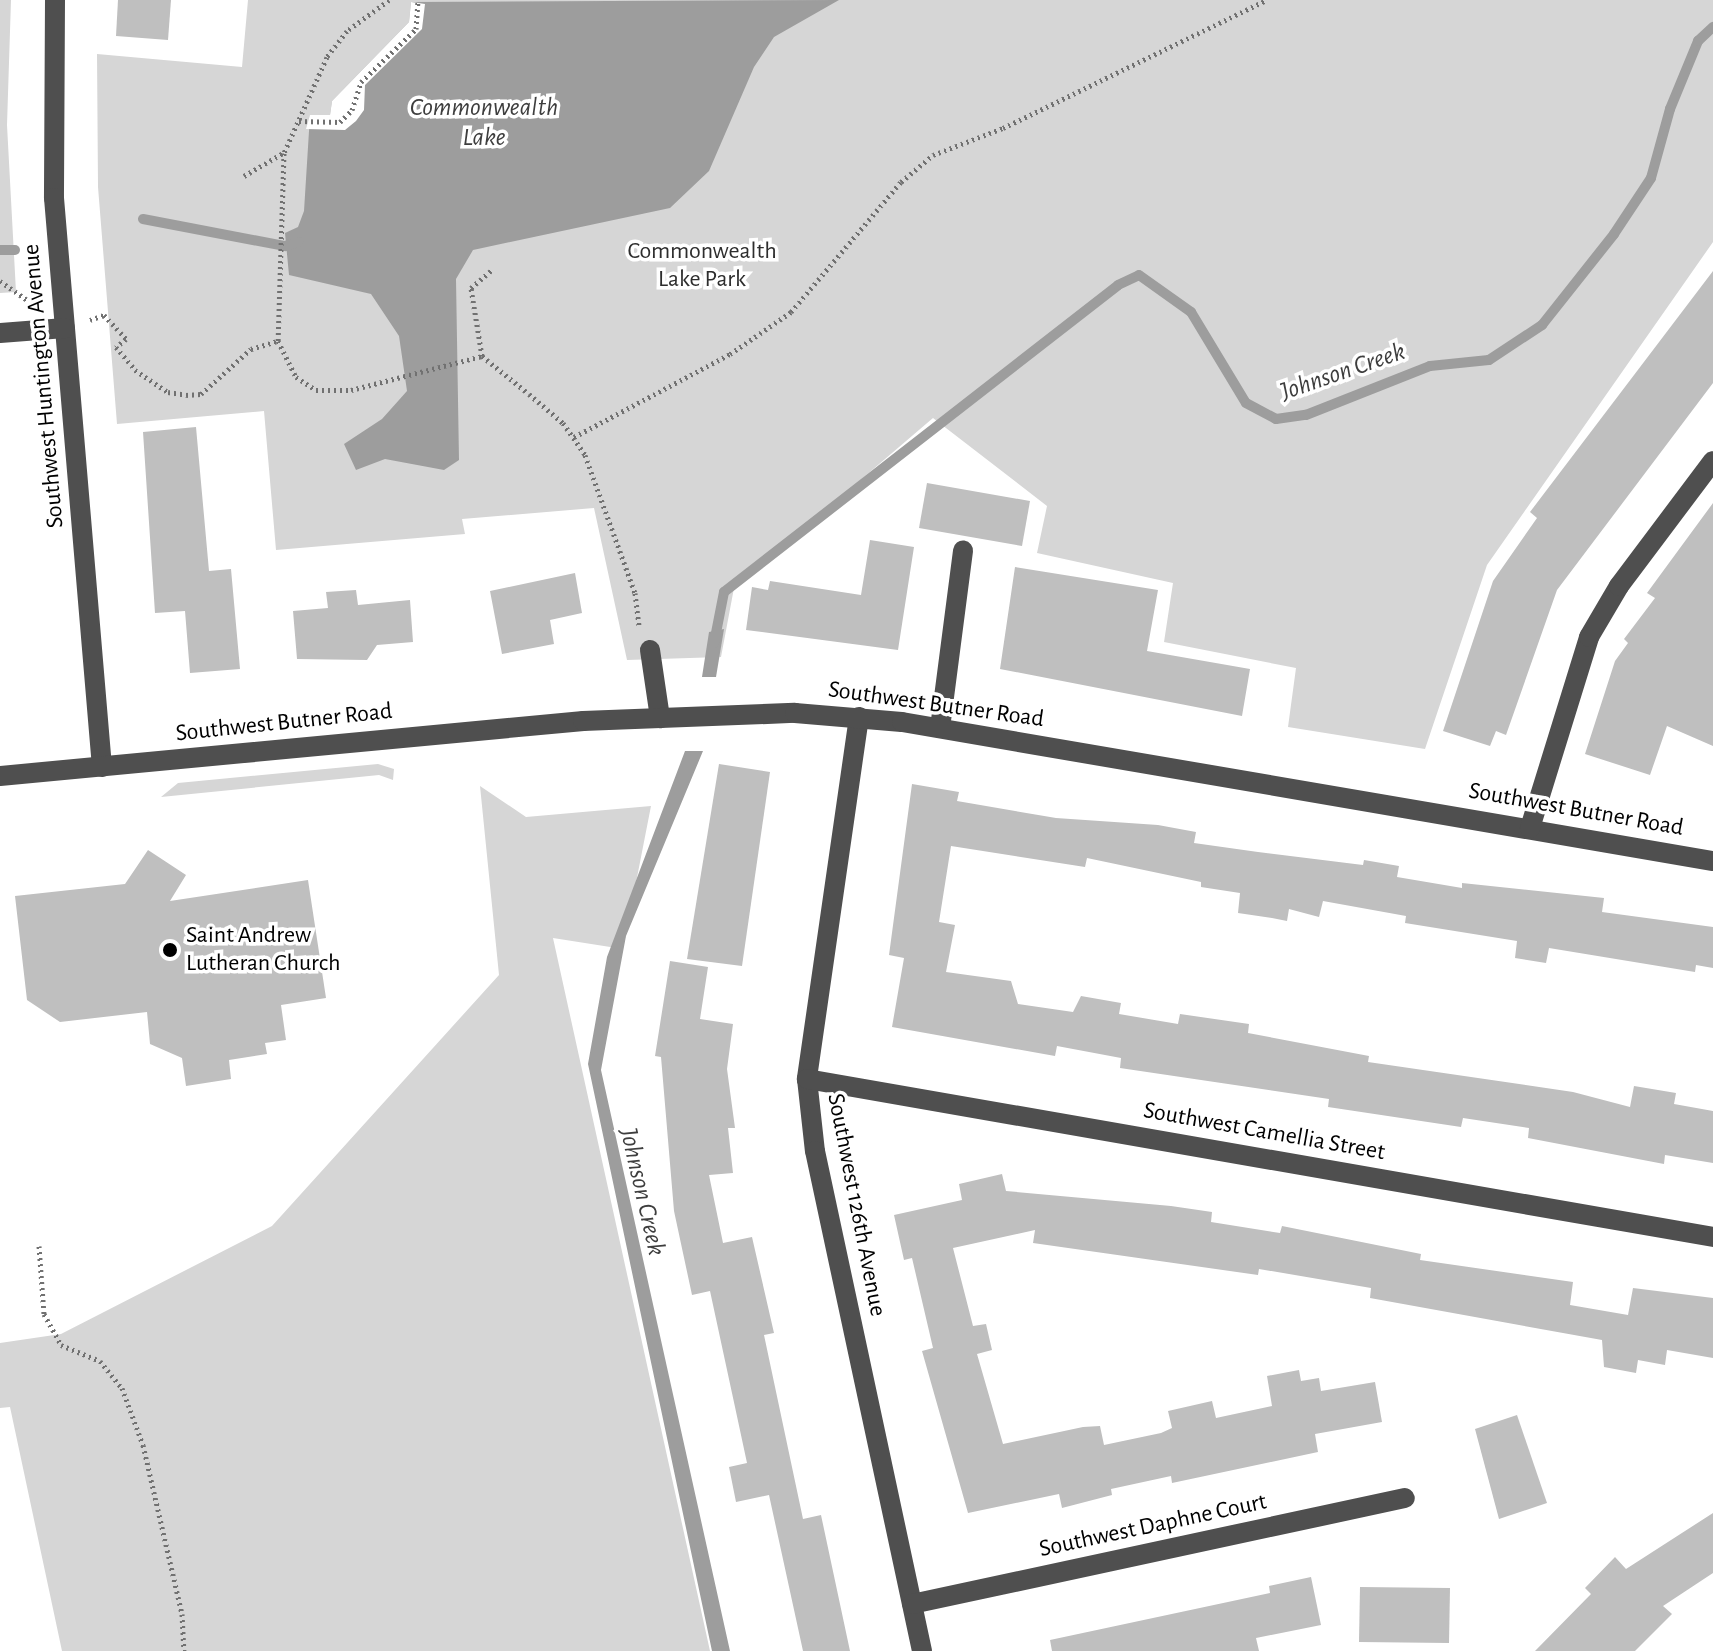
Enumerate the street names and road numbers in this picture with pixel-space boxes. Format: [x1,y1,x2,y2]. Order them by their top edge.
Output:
street label: Southwest Huntington Avenue [17,243,71,529]
street label: Southwest Butner Road [826,676,1046,734]
street label: Southwest Butner Road [174,697,394,749]
street label: Southwest Butner Road [1466,777,1686,843]
street label: Southwest 126th Avenue [820,1091,892,1319]
street label: Southwest Camellia Street [1141,1097,1387,1167]
street label: Southwest Daphne Court [1037,1488,1269,1564]

